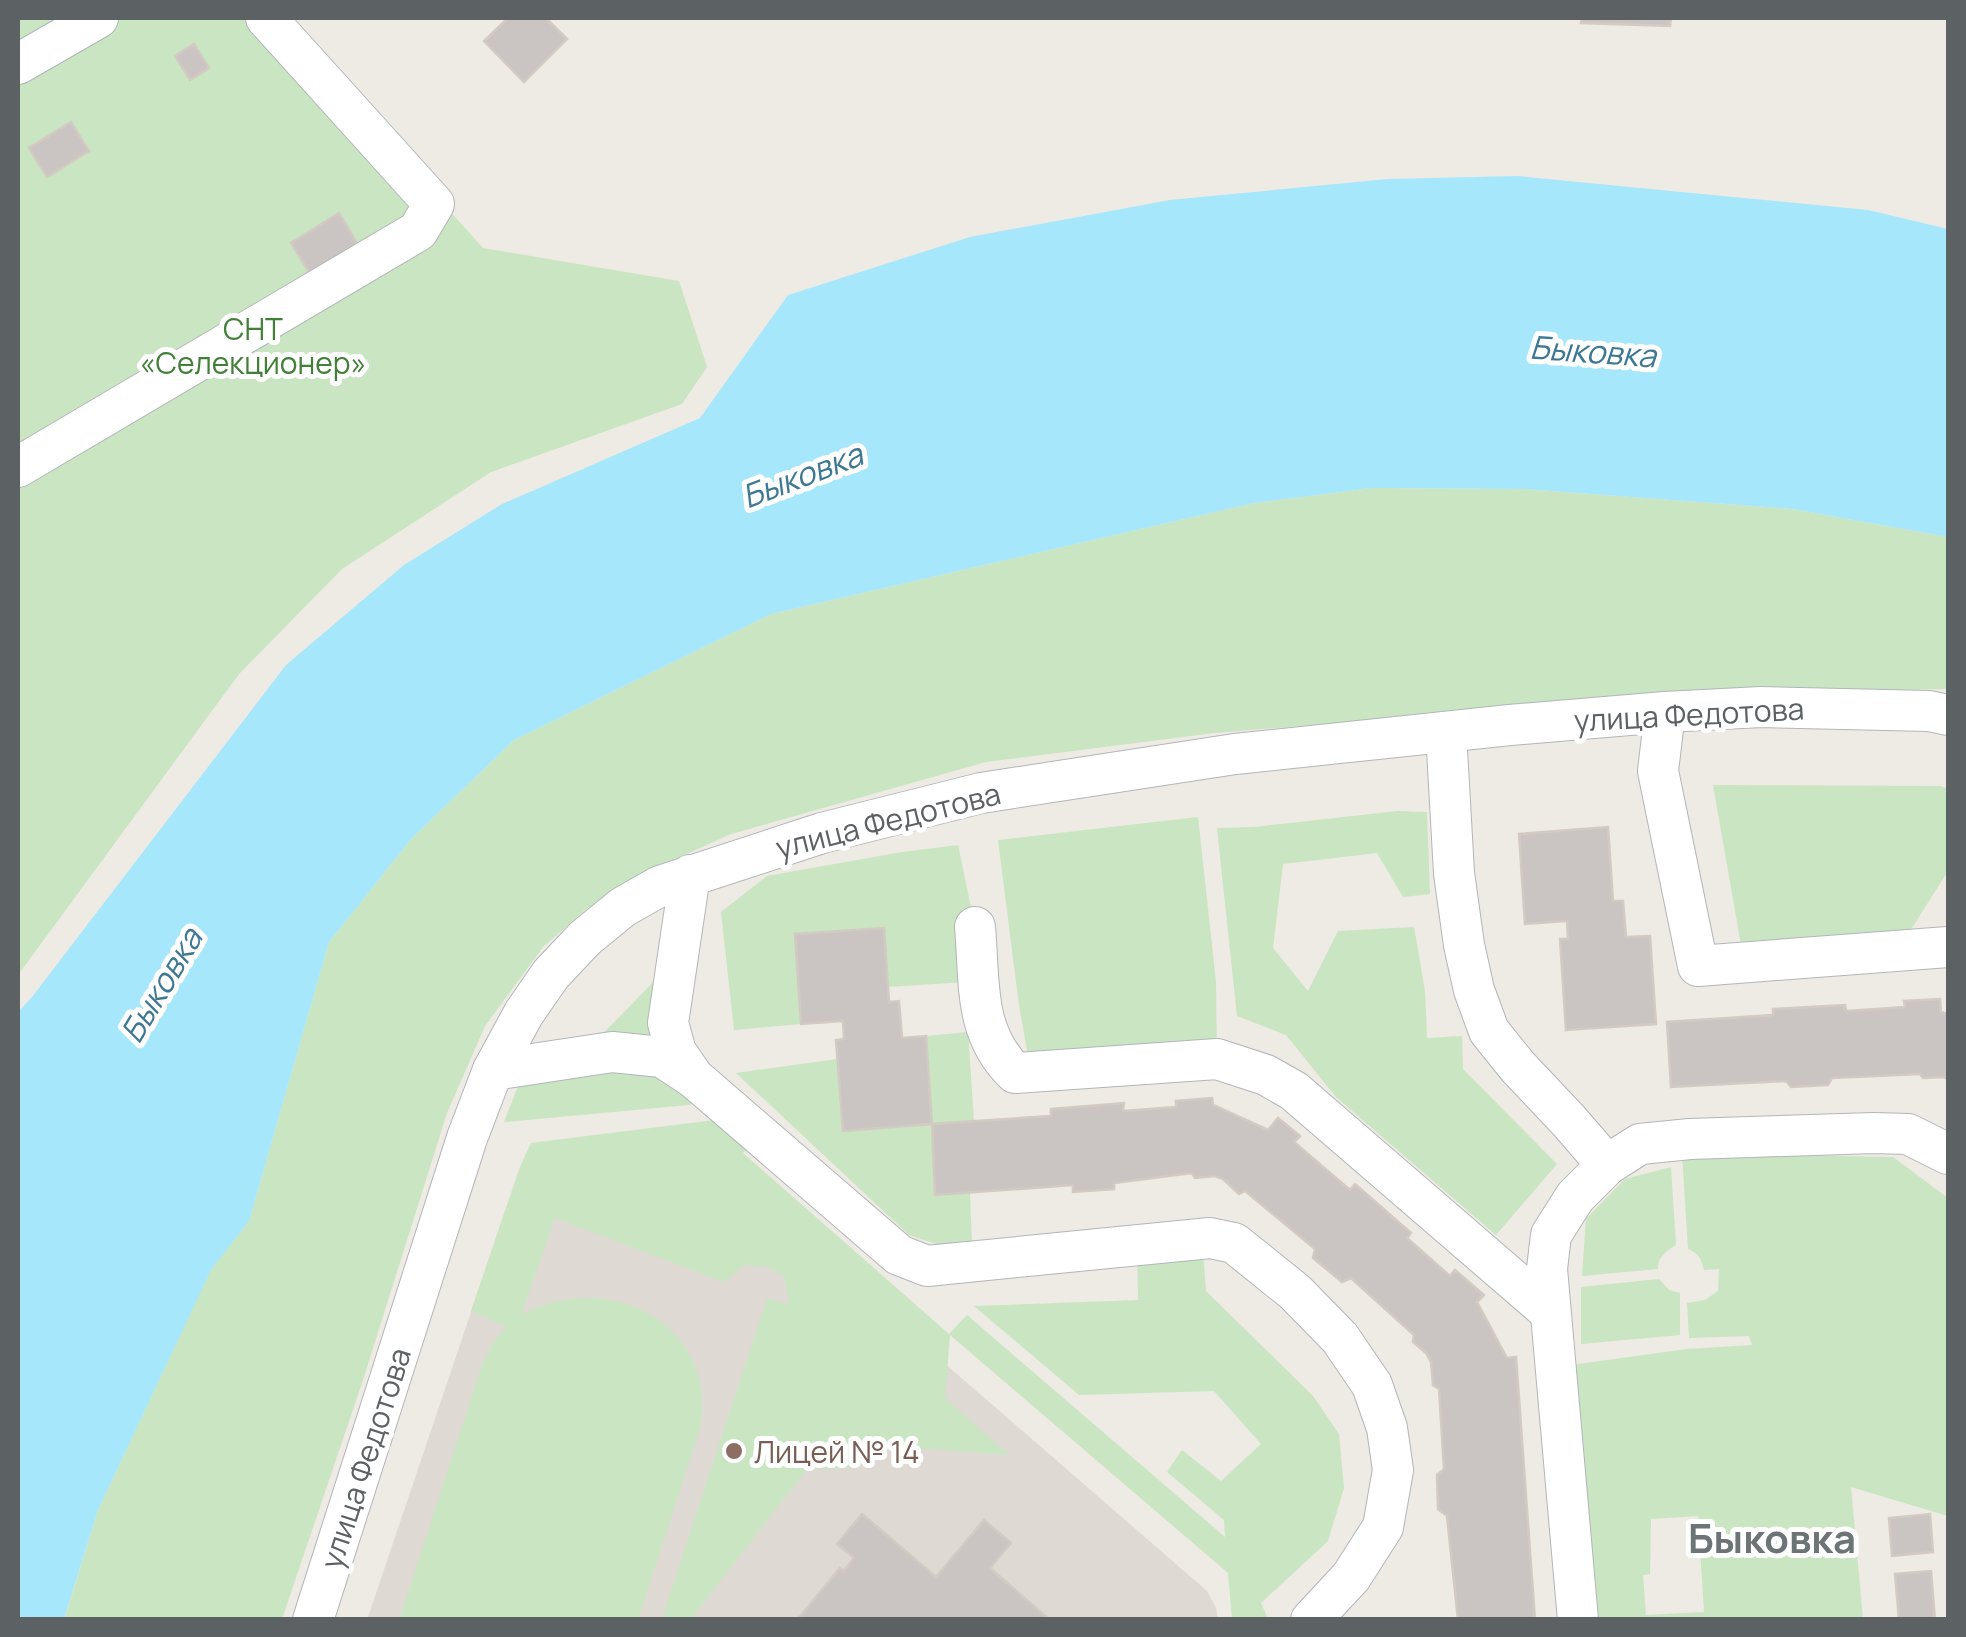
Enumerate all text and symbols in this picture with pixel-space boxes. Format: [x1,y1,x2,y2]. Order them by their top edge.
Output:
park label: СНТ «Селекционер» [139,308,367,383]
water label: Быковка [1529,325,1660,377]
water label: Быковка [735,431,871,518]
street label: улица Федотова [1573,688,1805,740]
street label: улица Федотова [771,772,1005,868]
water label: Быковка [110,918,213,1050]
street label: улица Федотова [310,1342,420,1574]
place label: Лицей № 14 [754,1431,920,1472]
marker: Лицей № 14 [723,1440,745,1462]
district label: Быковка [1688,1510,1856,1565]

